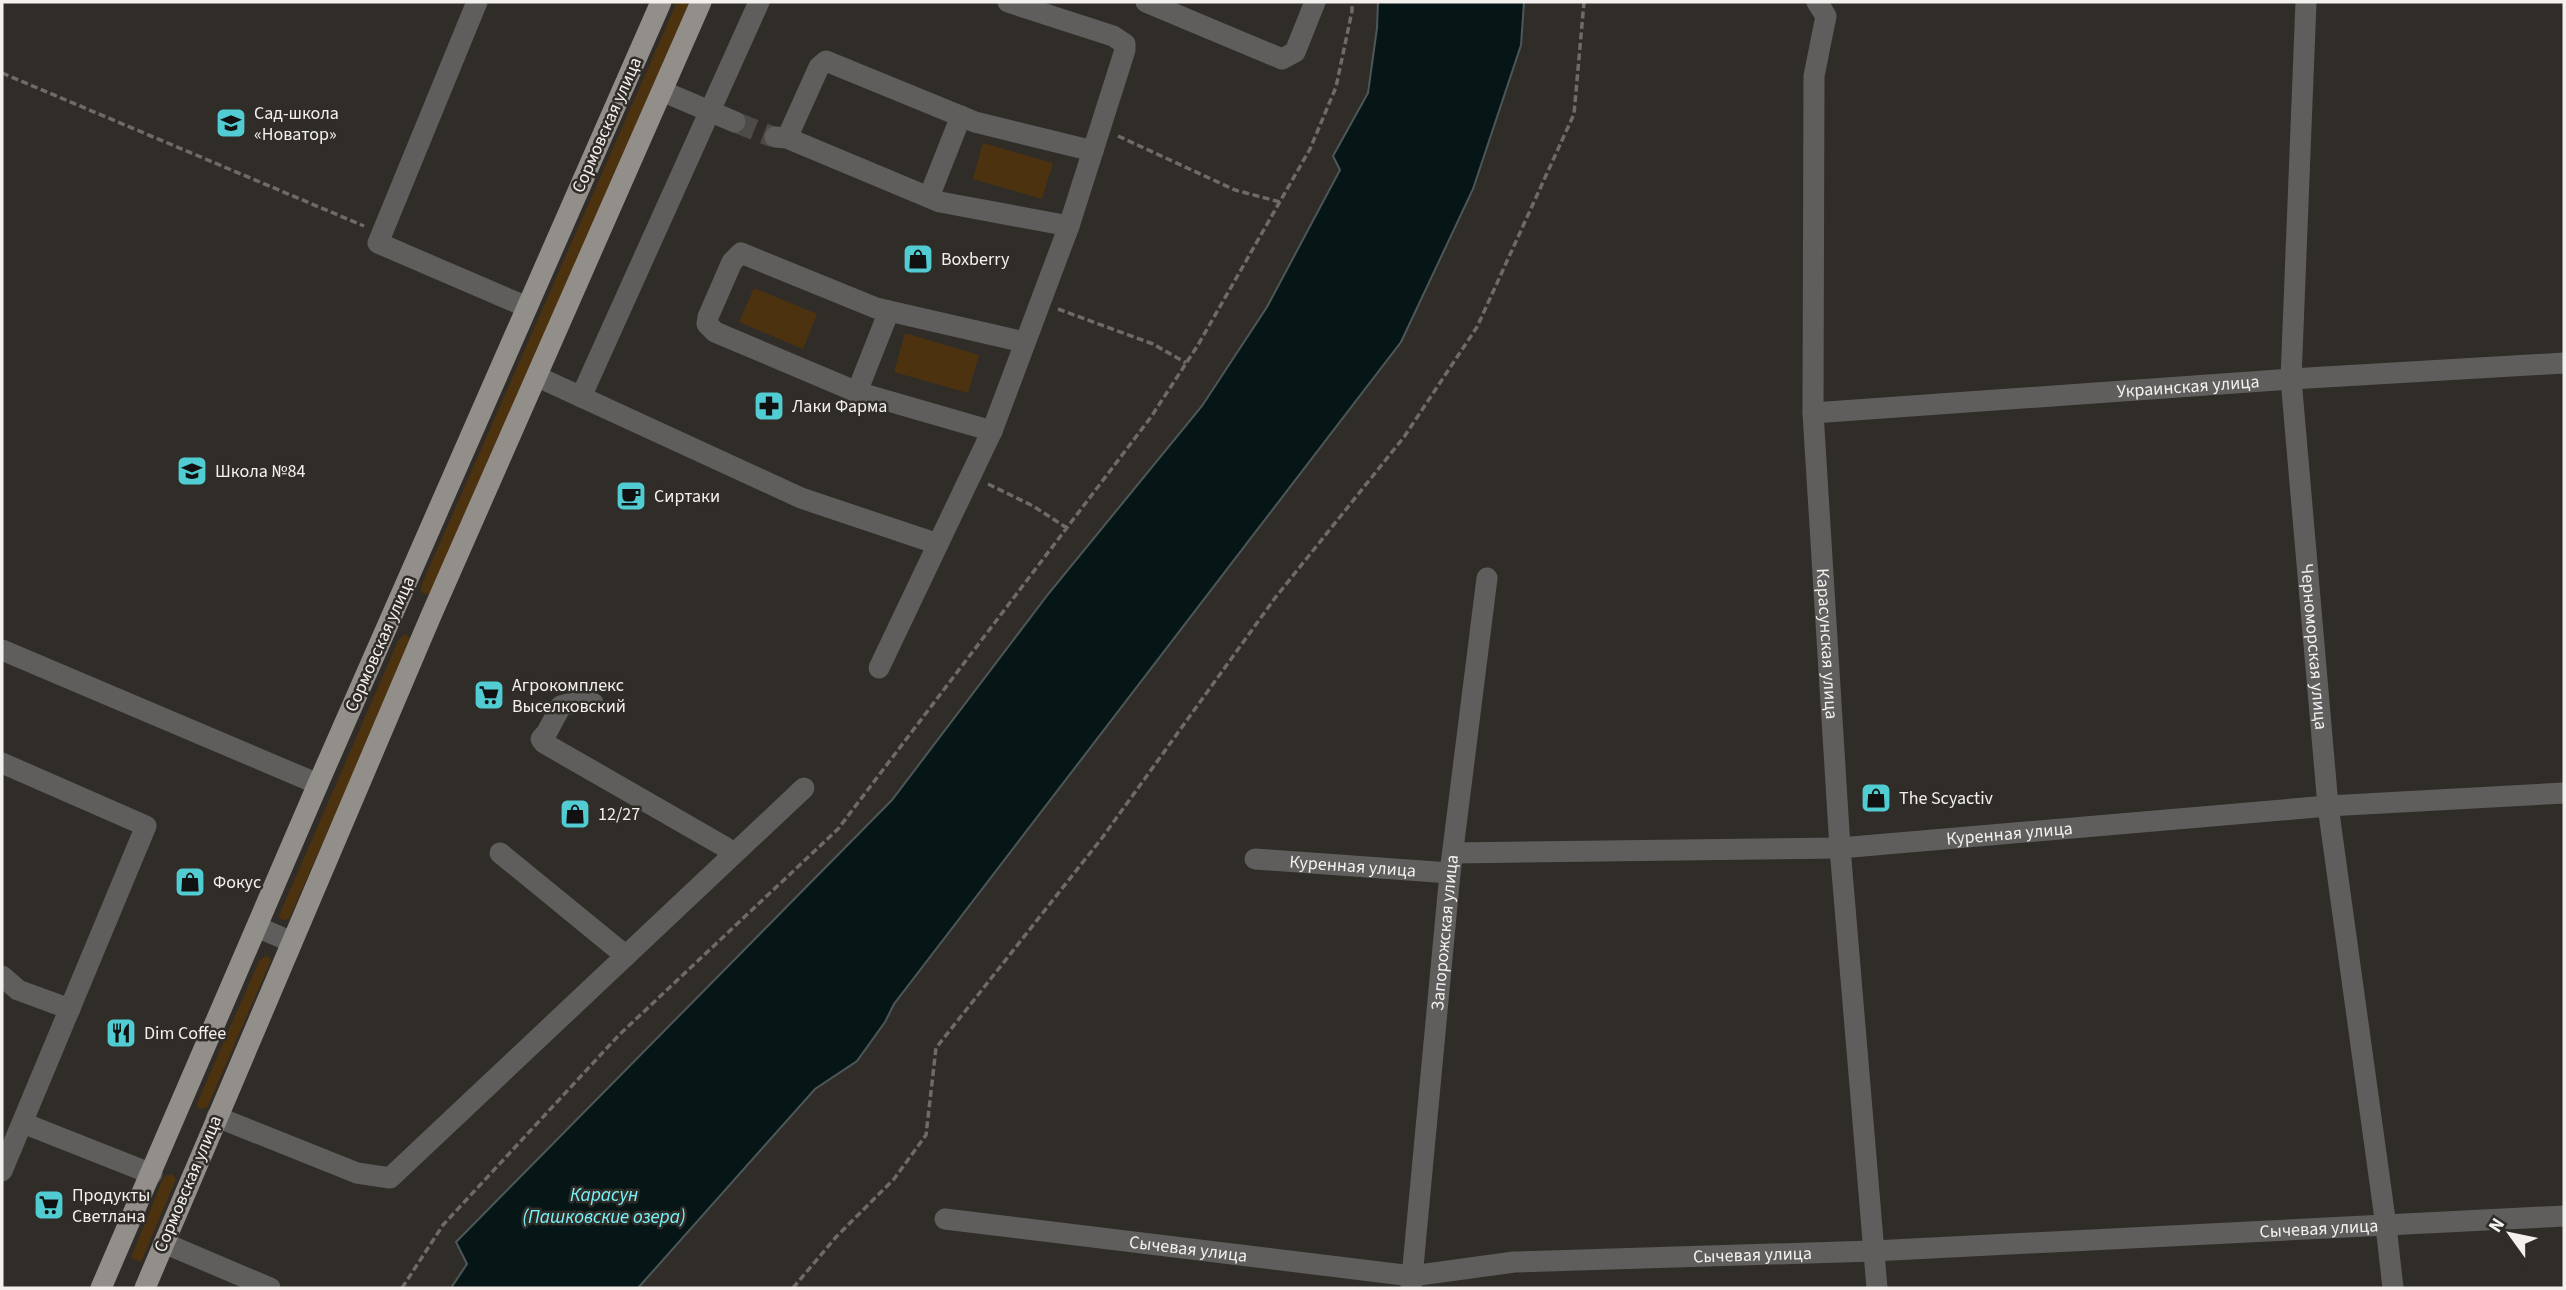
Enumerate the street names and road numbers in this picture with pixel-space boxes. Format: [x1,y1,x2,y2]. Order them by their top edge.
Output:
street label: Сормовская улица [566,53,648,197]
street label: Украинская улица [2116,369,2260,404]
street label: Черноморская улица [2295,562,2334,731]
street label: Карасунская улица [1810,567,1844,720]
street label: Сормовская улица [339,572,421,716]
street label: Куренная улица [1945,816,2074,851]
street label: Куренная улица [1289,849,1417,883]
street label: Запорожская улица [1425,853,1465,1012]
street label: Сормовская улица [148,1112,228,1256]
street label: Сычевая улица [2259,1213,2379,1244]
street label: Сычевая улица [1128,1229,1249,1268]
street label: Сычевая улица [1693,1240,1812,1269]

